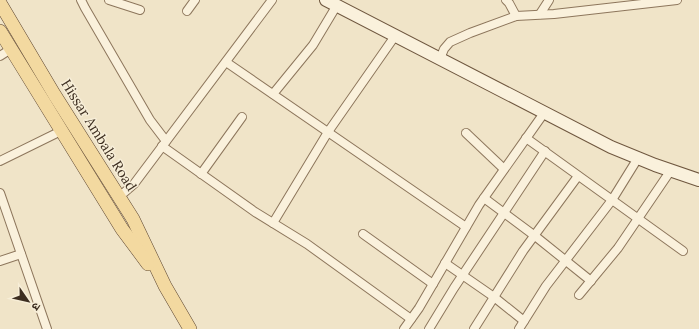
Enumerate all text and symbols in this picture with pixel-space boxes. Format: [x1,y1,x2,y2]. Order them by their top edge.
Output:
street label: Hissar Ambala Road [57,76,141,194]
north arrow [8,281,48,321]
text: उ [28,300,44,314]

